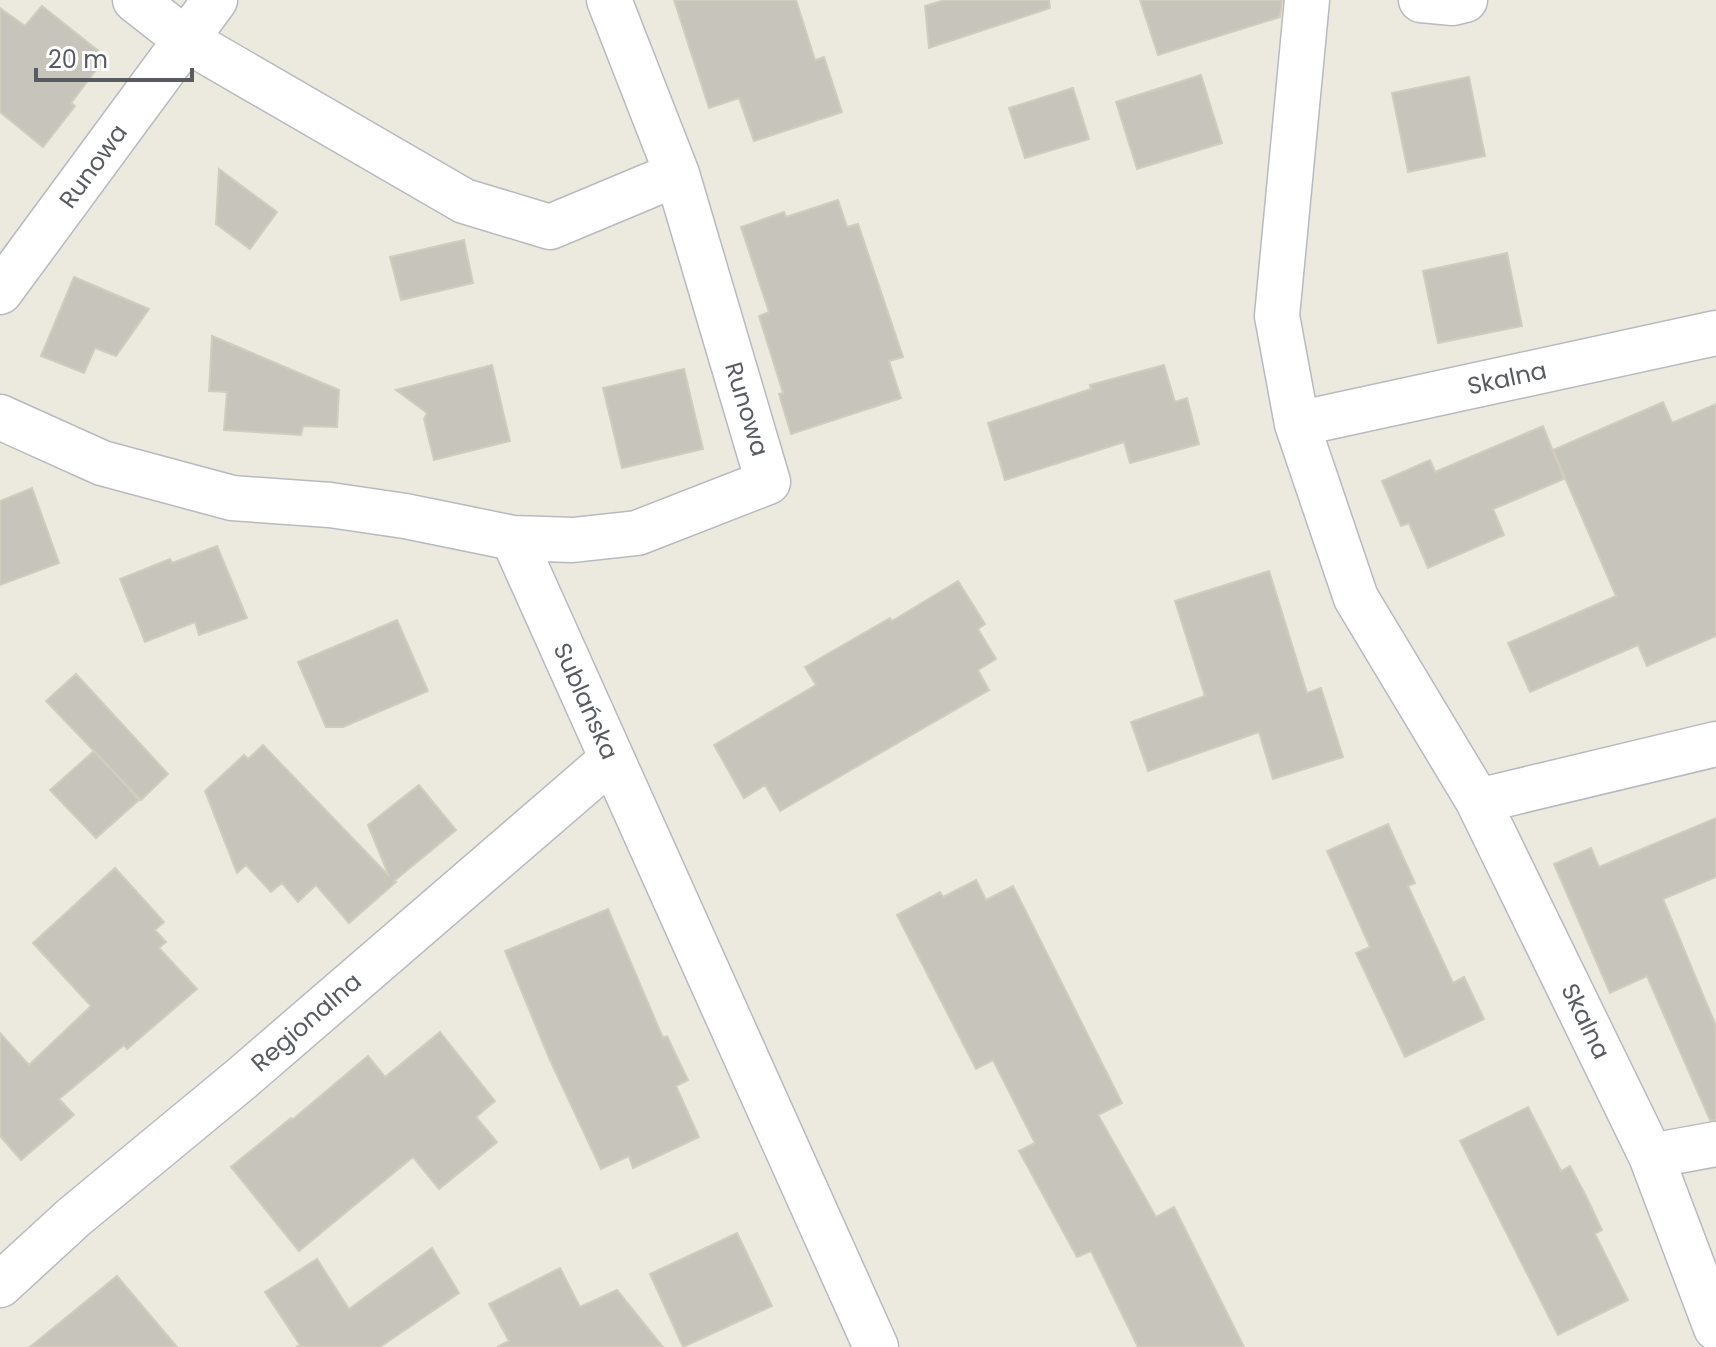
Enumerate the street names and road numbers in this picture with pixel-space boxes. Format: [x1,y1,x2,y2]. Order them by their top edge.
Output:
street label: Runowa [51,117,135,215]
street label: Skalna [1464,354,1550,402]
street label: Runowa [717,358,777,460]
street label: Sublańska [546,638,626,764]
street label: Regionalna [244,965,368,1079]
street label: Skalna [1554,978,1618,1064]

